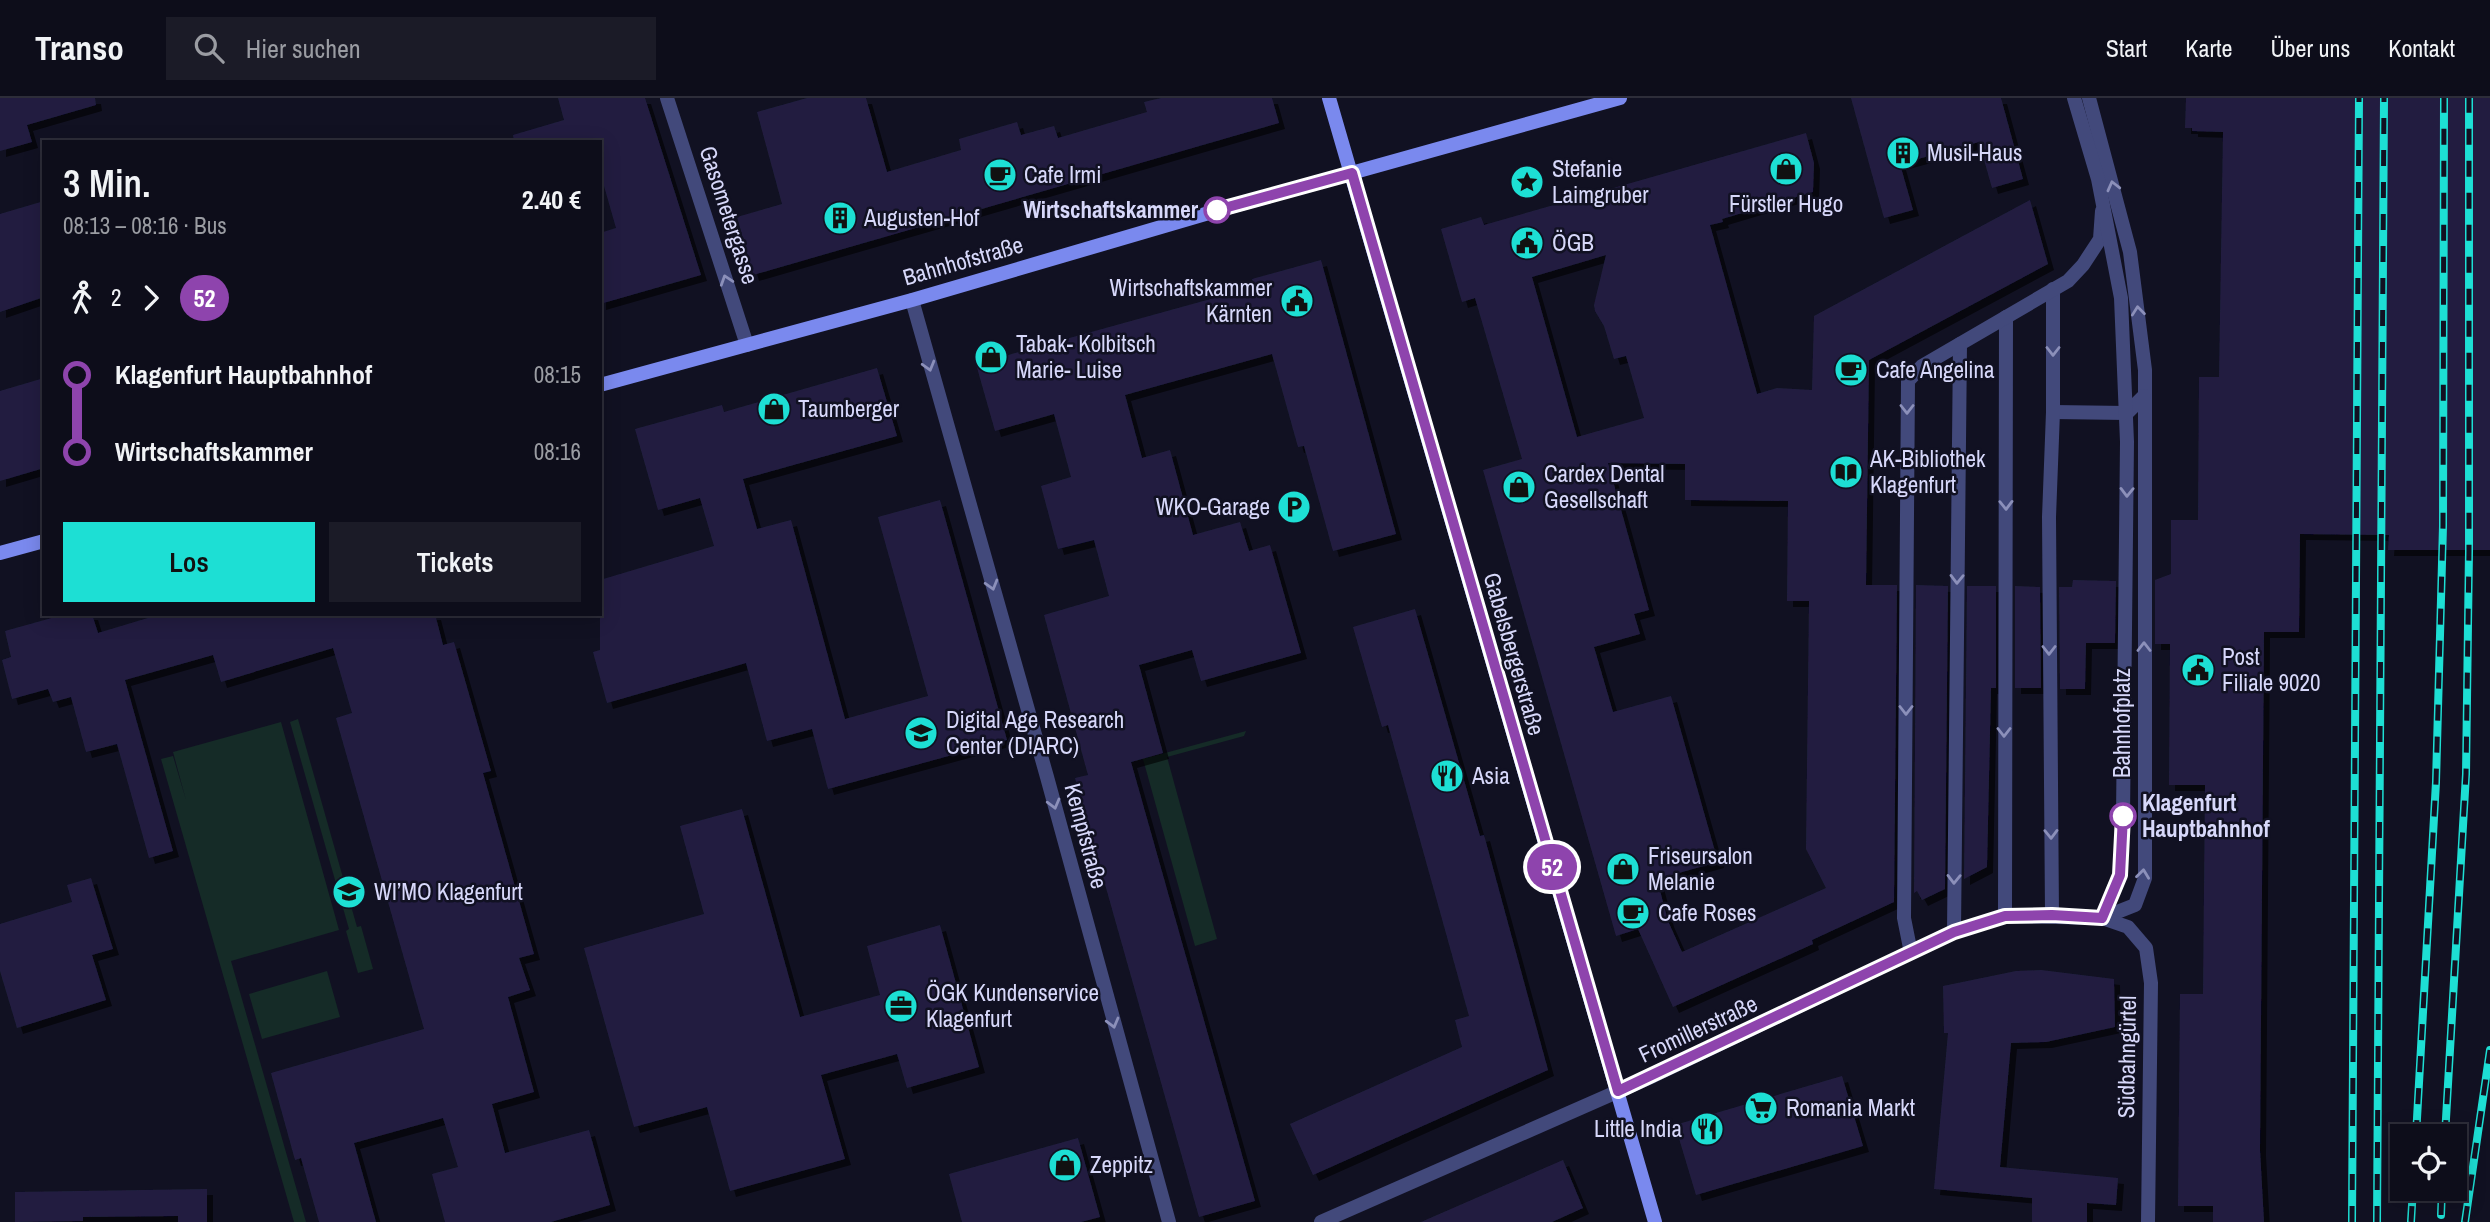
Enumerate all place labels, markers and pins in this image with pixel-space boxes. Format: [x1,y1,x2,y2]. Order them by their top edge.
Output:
building icon: Musil-Haus [1884,134,1922,172]
place label: Musil-Haus [1927,137,2022,168]
shop icon: Fürstler Hugo [1767,150,1805,188]
place label: Stefanie Laimgruber [1552,153,1649,210]
cafe icon: Cafe Irmi [981,156,1019,194]
place label: Cafe Irmi [1024,159,1102,190]
place icon: Stefanie Laimgruber [1508,163,1546,201]
place label: Fürstler Hugo [1729,188,1843,219]
place label: Wirtschaftskammer [1023,194,1199,225]
marker: Wirtschaftskammer [1204,197,1230,223]
building icon: Augusten-Hof [821,199,859,237]
place label: Augusten-Hof [863,202,980,233]
public building icon: ÖGB [1508,224,1546,262]
place label: ÖGB [1552,227,1594,258]
place label: Wirtschaftskammer Kärnten [1110,272,1273,329]
public building icon: Wirtschaftskammer Kärnten [1278,282,1316,320]
place label: Tabak- Kolbitsch Marie- Luise [1016,328,1156,385]
shop icon: Tabak- Kolbitsch Marie- Luise [972,338,1010,376]
cafe icon: Cafe Angelina [1832,351,1870,389]
place label: Cafe Angelina [1876,354,1995,385]
shop icon: Taumberger [755,390,793,428]
place label: Taumberger [798,393,900,424]
place label: AK-Bibliothek Klagenfurt [1869,443,1986,500]
library icon: AK-Bibliothek Klagenfurt [1827,453,1865,491]
place label: Cardex Dental Gesellschaft [1544,458,1665,515]
shop icon: Cardex Dental Gesellschaft [1500,468,1538,506]
parking icon: WKO-Garage [1275,488,1313,526]
place label: WKO-Garage [1156,491,1270,522]
place label: Post Filiale 9020 [2222,641,2321,698]
public building icon: Post Filiale 9020 [2179,651,2217,689]
place label: Digital Age Research Center (D!ARC) [946,704,1124,761]
school or university icon: Digital Age Research Center (D!ARC) [902,714,940,752]
restaurant icon: Asia [1428,757,1466,795]
place label: Asia [1471,760,1510,791]
place label: Klagenfurt Hauptbahnhof [2142,787,2271,844]
marker: Klagenfurt Hauptbahnhof [2110,803,2136,829]
place label: Friseursalon Melanie [1648,840,1753,897]
shop icon: Friseursalon Melanie [1604,850,1642,888]
school or university icon: WI’MO Klagenfurt [330,873,368,911]
place label: WI’MO Klagenfurt [374,876,523,907]
cafe icon: Cafe Roses [1614,894,1652,932]
place label: Cafe Roses [1658,897,1757,928]
place label: ÖGK Kundenservice Klagenfurt [926,977,1099,1034]
office icon: ÖGK Kundenservice Klagenfurt [882,987,920,1025]
supermarket icon: Romania Markt [1742,1089,1780,1127]
place label: Romania Markt [1786,1092,1915,1123]
restaurant icon: Little India [1688,1110,1726,1148]
place label: Little India [1594,1113,1683,1144]
shop icon: Zeppitz [1046,1146,1084,1184]
place label: Zeppitz [1090,1149,1153,1180]

